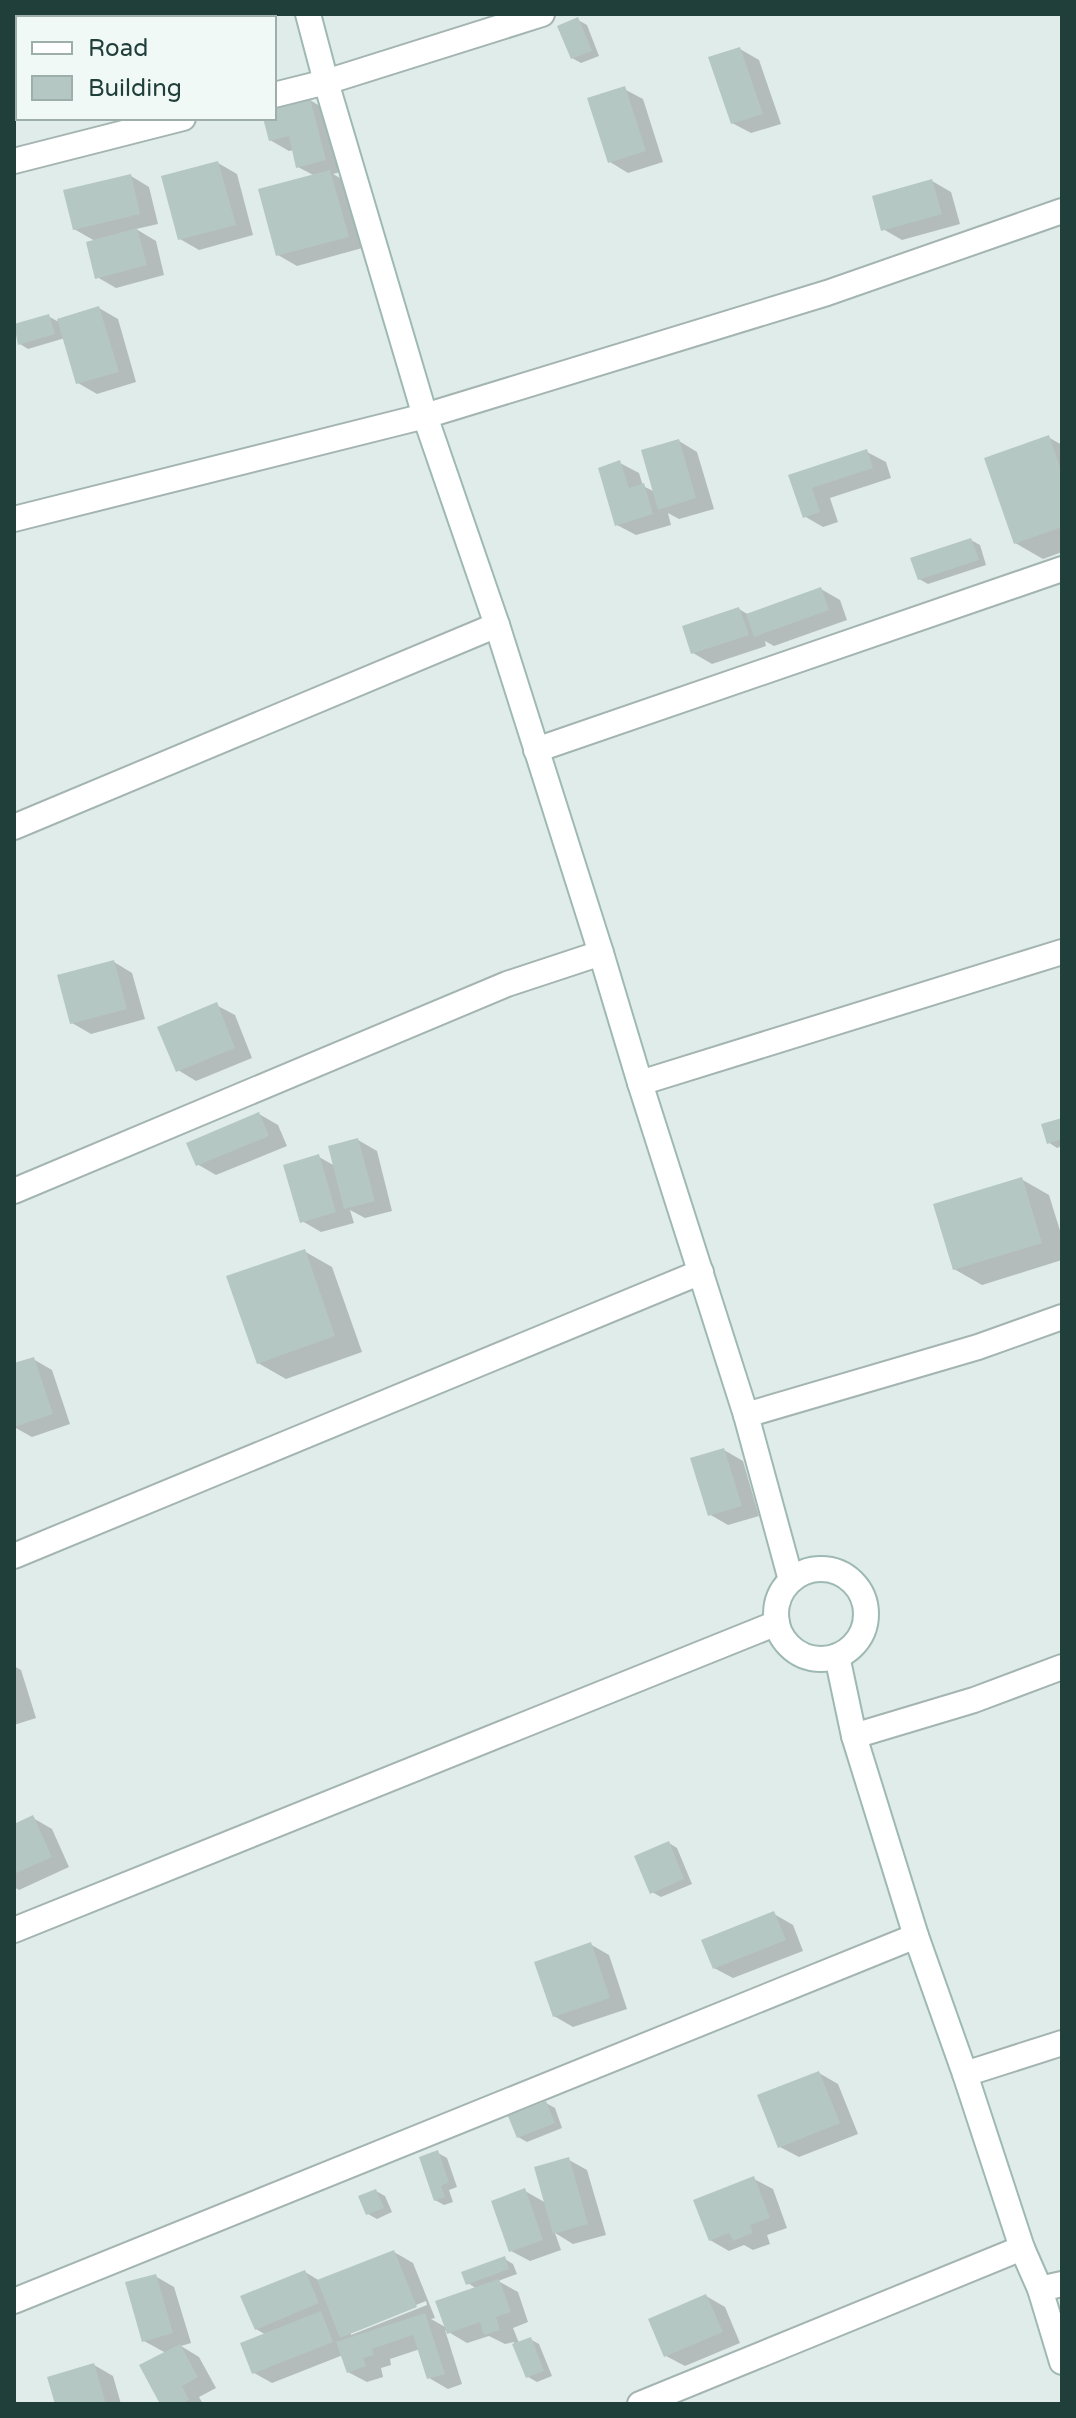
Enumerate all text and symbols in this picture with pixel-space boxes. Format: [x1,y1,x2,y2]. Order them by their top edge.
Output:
legend [16,16,276,120]
text: Road [88,34,148,63]
text: Building [88,74,182,103]

